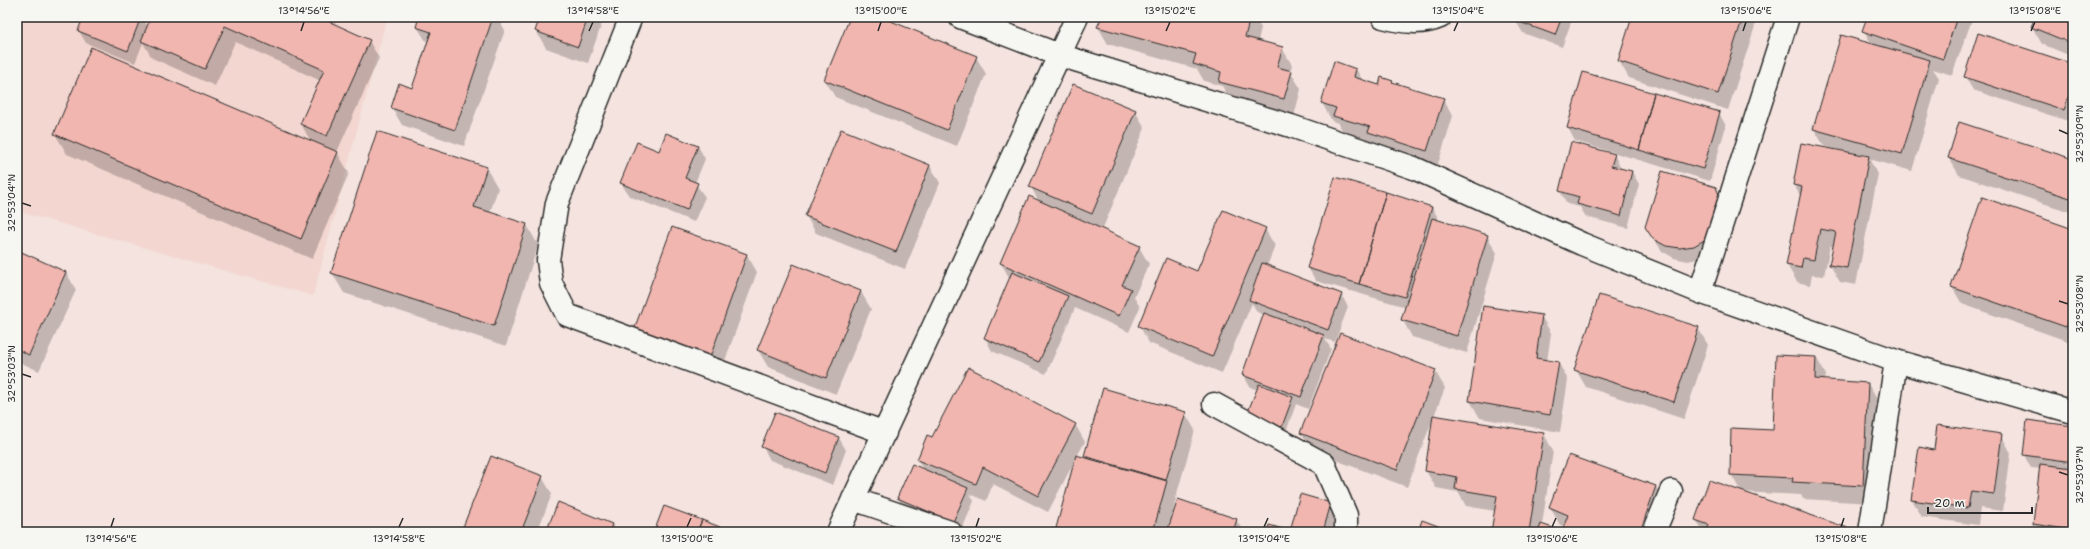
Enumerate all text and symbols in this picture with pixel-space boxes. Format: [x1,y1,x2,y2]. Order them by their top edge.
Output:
text: 13°14'56"E [278,4,330,17]
text: 13°14'58"E [567,4,619,17]
text: 13°15'00"E [855,4,907,17]
text: 13°15'02"E [1144,4,1196,17]
text: 13°15'04"E [1432,4,1484,17]
text: 13°15'06"E [1720,4,1772,17]
text: 13°15'08"E [2009,4,2061,17]
text: 32°53'09"N [2073,105,2086,163]
text: 32°53'04"N [5,174,18,232]
text: 32°53'08"N [2073,275,2086,333]
text: 32°53'03"N [5,345,18,403]
text: 32°53'07"N [2073,446,2086,504]
scale bar [1928,489,2032,515]
text: 20 m [1934,495,1965,511]
text: 13°14'56"E [85,532,137,545]
text: 13°14'58"E [373,532,425,545]
text: 13°15'00"E [661,532,713,545]
text: 13°15'02"E [950,532,1002,545]
text: 13°15'04"E [1238,532,1290,545]
text: 13°15'06"E [1526,532,1578,545]
text: 13°15'08"E [1815,532,1867,545]

